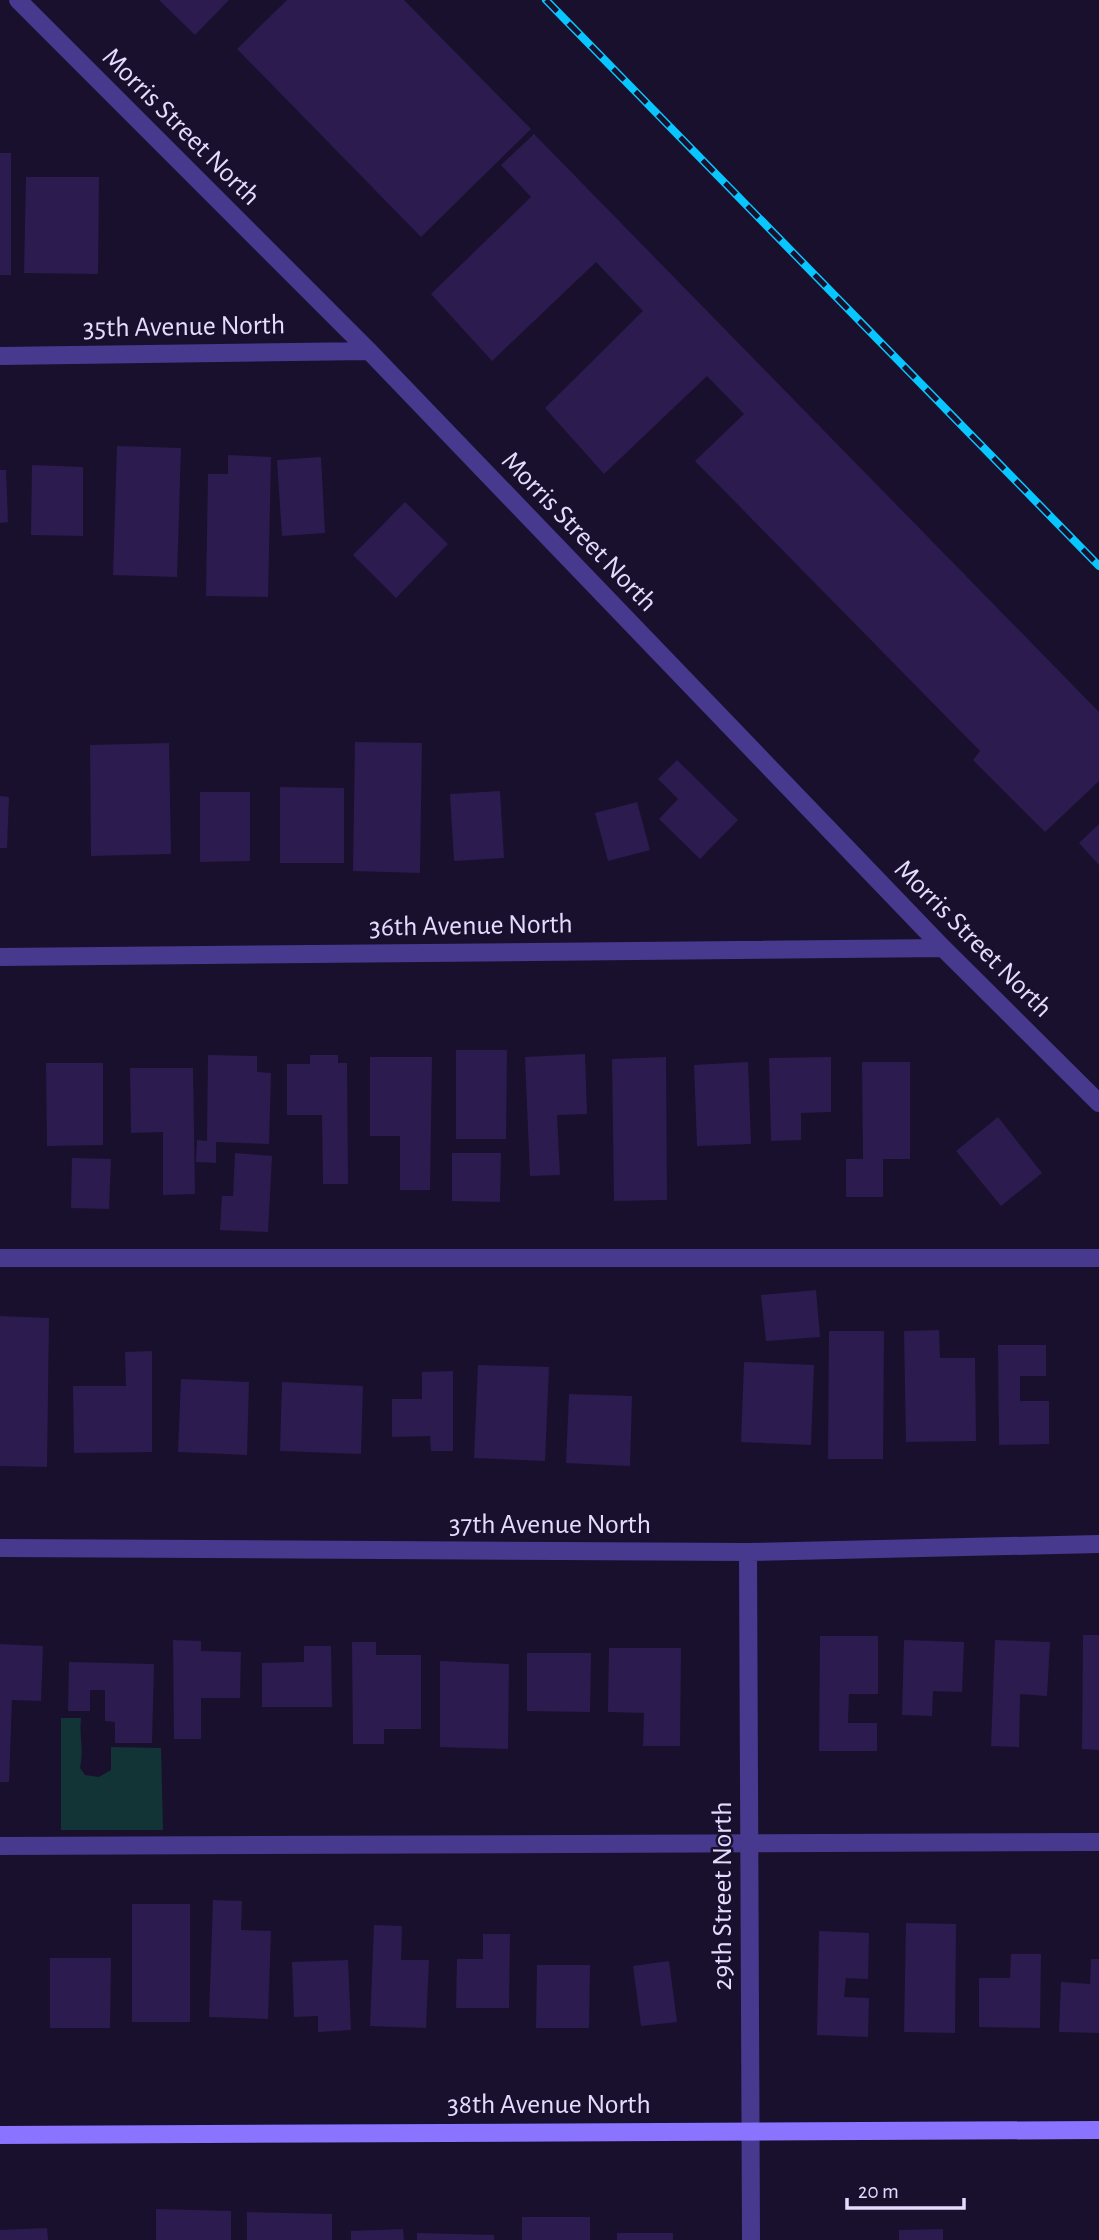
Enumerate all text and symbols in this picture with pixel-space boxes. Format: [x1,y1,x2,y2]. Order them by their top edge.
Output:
street label: Morris Street North [97,43,265,211]
street label: 35th Avenue North [83,311,285,343]
street label: Morris Street North [496,447,662,617]
street label: Morris Street North [889,855,1057,1023]
street label: 36th Avenue North [369,910,573,942]
street label: 37th Avenue North [449,1511,651,1539]
street label: 29th Street North [709,1801,737,1991]
street label: 38th Avenue North [447,2091,651,2119]
scale bar [847,2166,964,2210]
text: 20 m [858,2181,899,2202]

